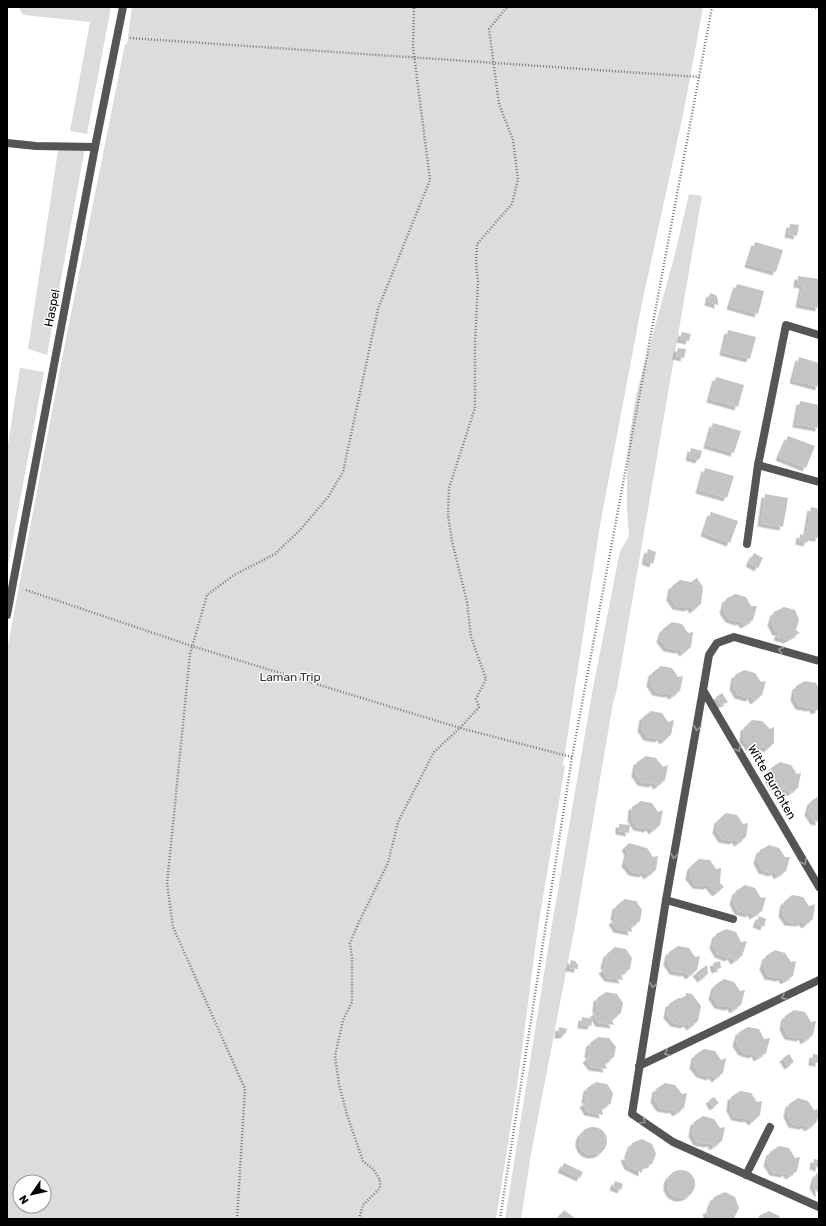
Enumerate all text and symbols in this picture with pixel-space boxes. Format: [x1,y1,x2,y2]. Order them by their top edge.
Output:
street label: Haspel [41,288,63,328]
one-way arrow [778,647,785,655]
park label: Laman Trip [259,670,321,684]
one-way arrow [693,725,701,731]
street label: Witte Burchten [745,742,799,822]
one-way arrow [734,745,741,753]
one-way arrow [670,853,679,859]
one-way arrow [799,858,807,865]
one-way arrow [649,981,658,988]
one-way arrow [781,992,788,1000]
one-way arrow [663,1048,671,1056]
one-way arrow [639,1116,646,1124]
north arrow [12,1174,52,1214]
text: N [16,1192,32,1206]

